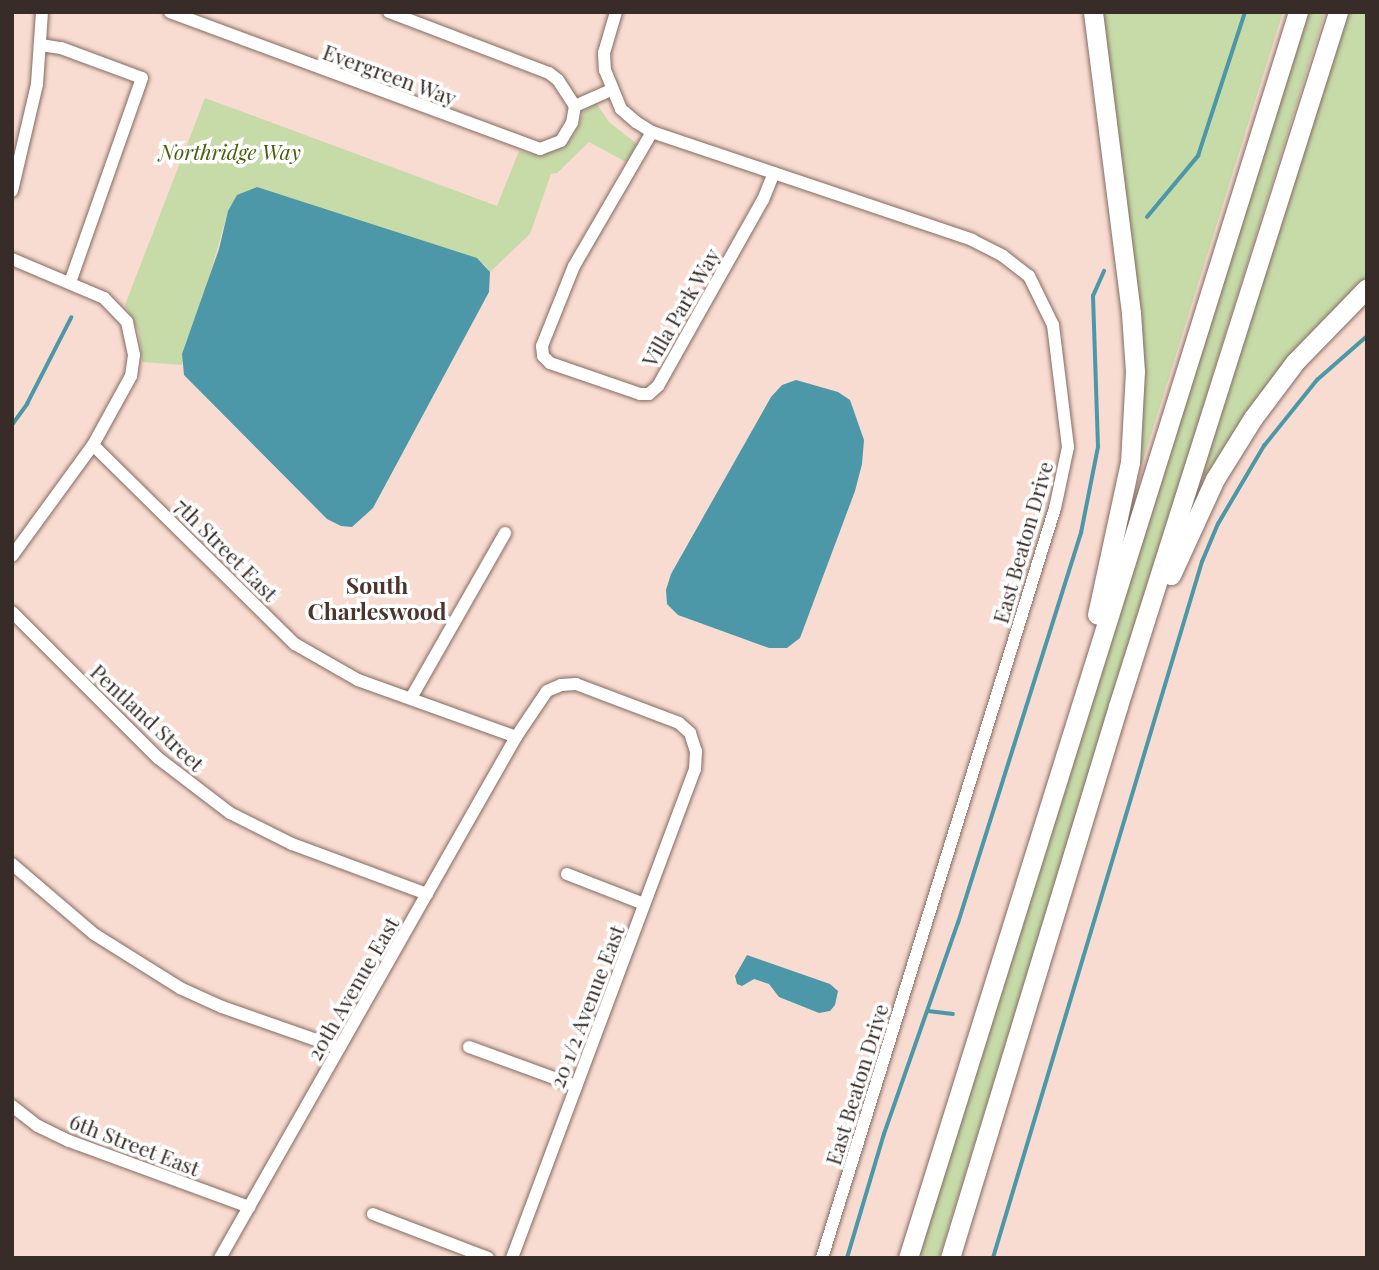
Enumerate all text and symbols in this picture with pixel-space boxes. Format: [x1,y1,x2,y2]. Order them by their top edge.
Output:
street label: Evergreen Way [320,38,460,110]
park label: Northridge Way [159,138,301,164]
street label: Villa Park Way [636,243,724,371]
street label: East Beaton Drive [987,458,1057,626]
street label: 7th Street East [170,492,284,606]
district label: South Charleswood [308,571,446,625]
street label: Pentland Street [86,658,210,776]
street label: 20th Avenue East [301,911,403,1065]
street label: 20 1/2 Avenue East [543,921,629,1091]
street label: East Beaton Drive [819,1000,893,1168]
street label: 6th Street East [66,1108,204,1180]

